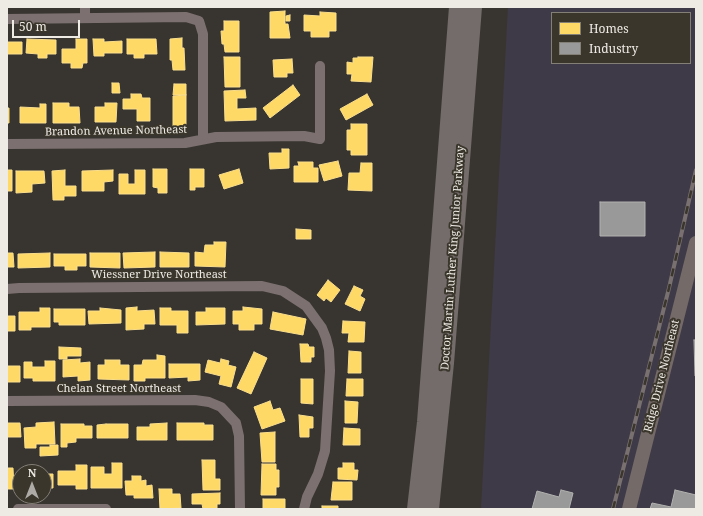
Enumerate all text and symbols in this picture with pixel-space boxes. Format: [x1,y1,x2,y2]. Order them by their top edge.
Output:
scale bar [14,12,82,38]
legend [551,12,691,64]
text: 50 m [19,18,47,35]
text: Homes [589,20,629,37]
text: Industry [589,40,638,57]
street label: Brandon Avenue Northeast [45,123,187,139]
street label: Doctor Martin Luther King Junior Parkway [439,145,467,371]
street label: Wiessner Drive Northeast [91,268,227,282]
street label: Ridge Drive Northeast [642,318,682,434]
street label: Chelan Street Northeast [57,382,181,396]
north arrow [12,464,52,504]
text: N [28,465,36,480]

